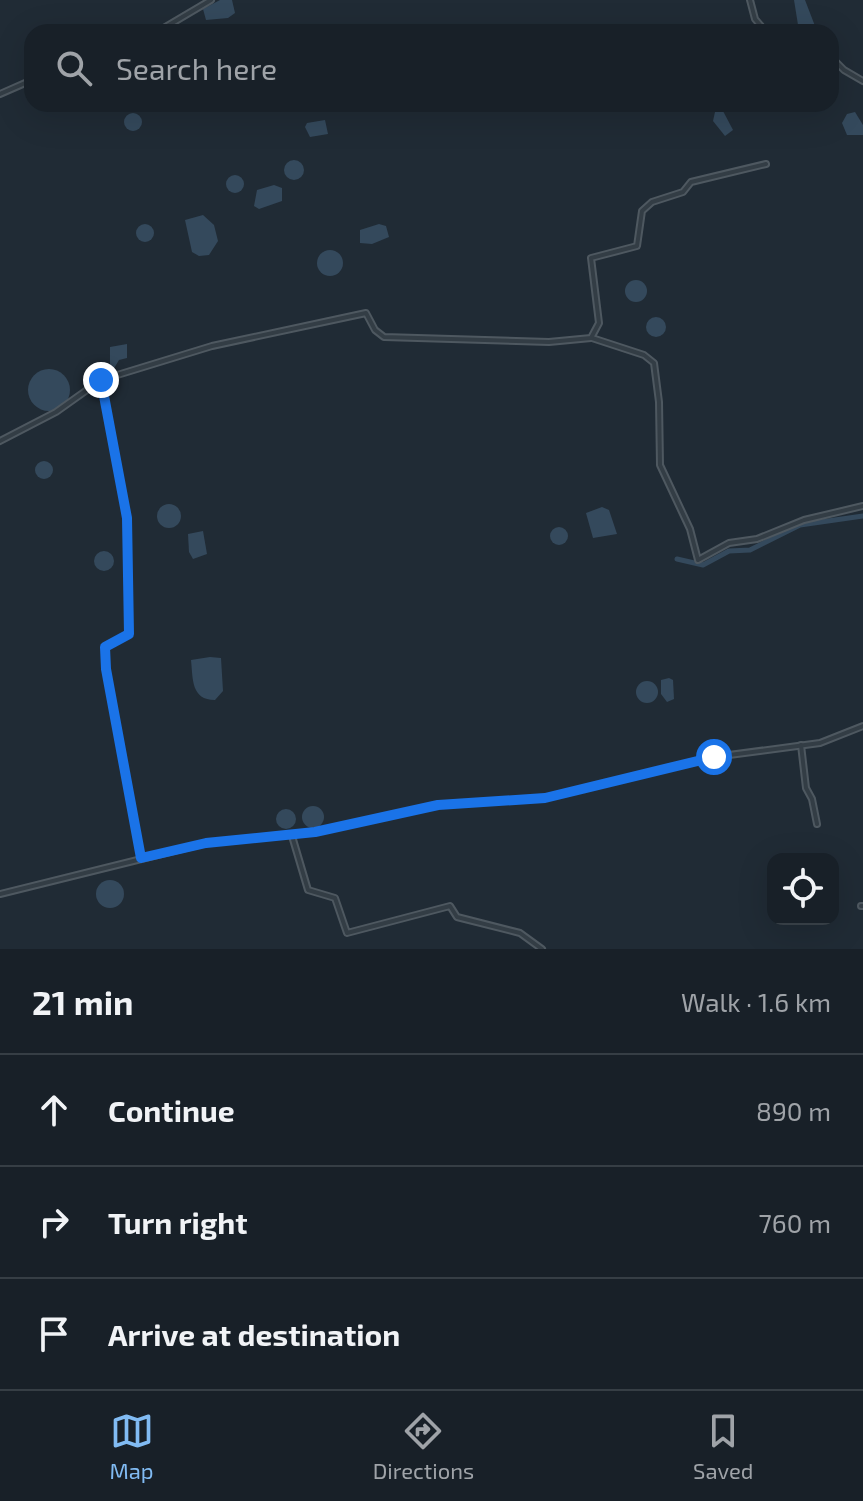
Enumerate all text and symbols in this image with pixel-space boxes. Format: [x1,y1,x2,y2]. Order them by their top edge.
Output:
search box [24,24,839,112]
icon: search [52,46,96,90]
text: Search here [116,50,277,86]
route end [83,362,119,398]
route start [696,739,732,775]
map controls [767,853,839,925]
button: locate [767,853,839,925]
text: 21 min [32,981,134,1022]
text: Walk · 1.6 km [681,986,831,1017]
icon: ahead [32,1088,76,1132]
text: Continue [108,1092,235,1128]
text: 890 m [756,1095,831,1126]
icon: right [32,1200,76,1244]
text: Turn right [108,1204,248,1240]
text: 760 m [759,1207,831,1238]
icon: arrive [32,1312,76,1356]
text: Arrive at destination [108,1316,400,1352]
tab: Map [110,1409,154,1483]
tab: Directions [373,1409,474,1483]
tab: Saved [693,1409,753,1483]

